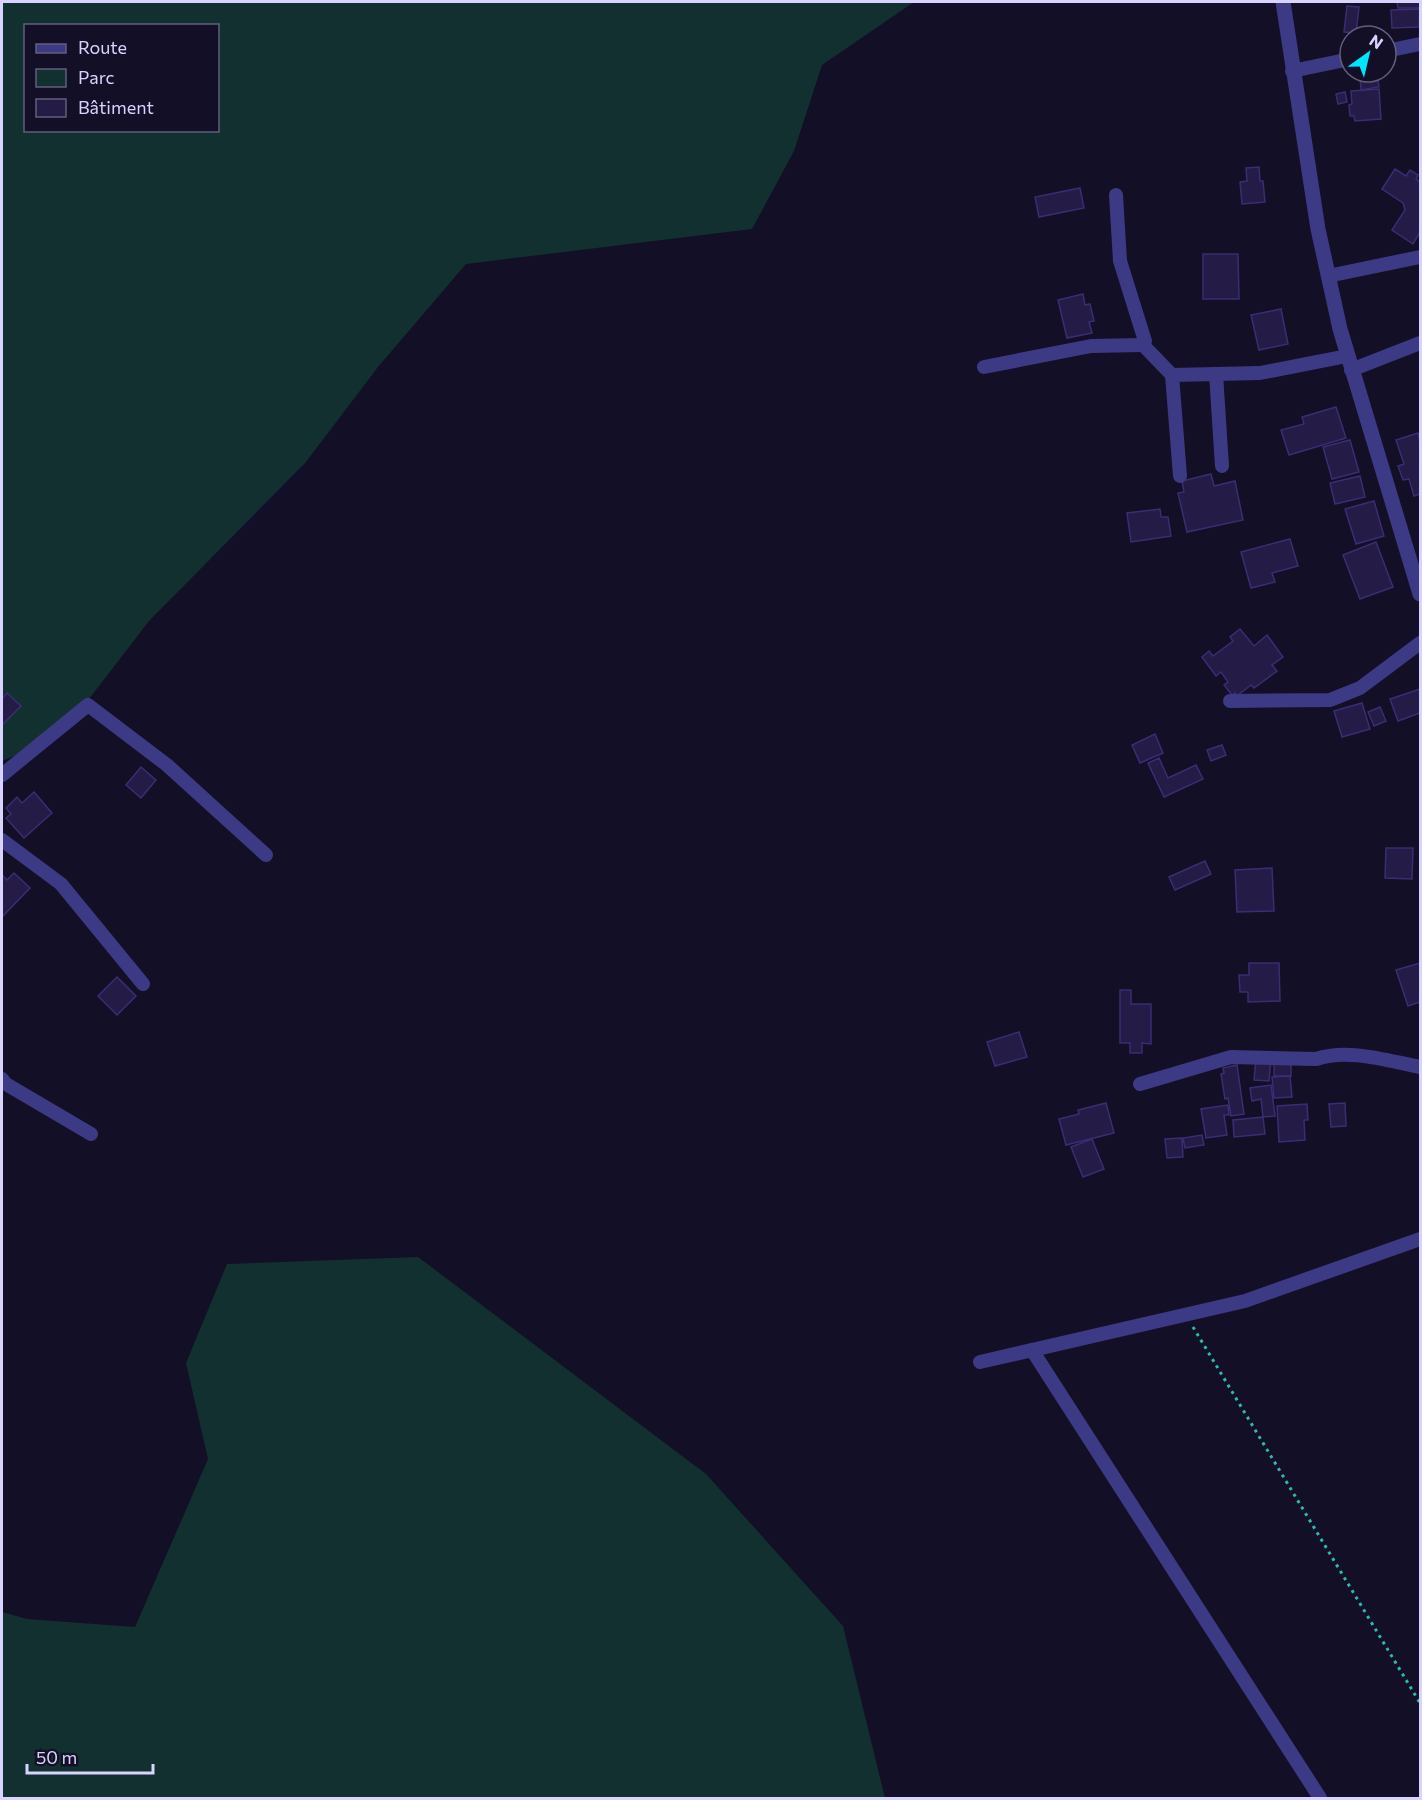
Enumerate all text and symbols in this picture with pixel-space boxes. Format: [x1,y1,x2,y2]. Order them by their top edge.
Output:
legend [24,24,219,132]
north arrow [1338,24,1398,84]
text: N [1366,30,1387,52]
text: Route [78,36,127,58]
text: Parc [78,66,115,88]
text: Bâtiment [78,96,154,118]
scale bar [27,1737,153,1775]
text: 50 m [36,1746,77,1768]

